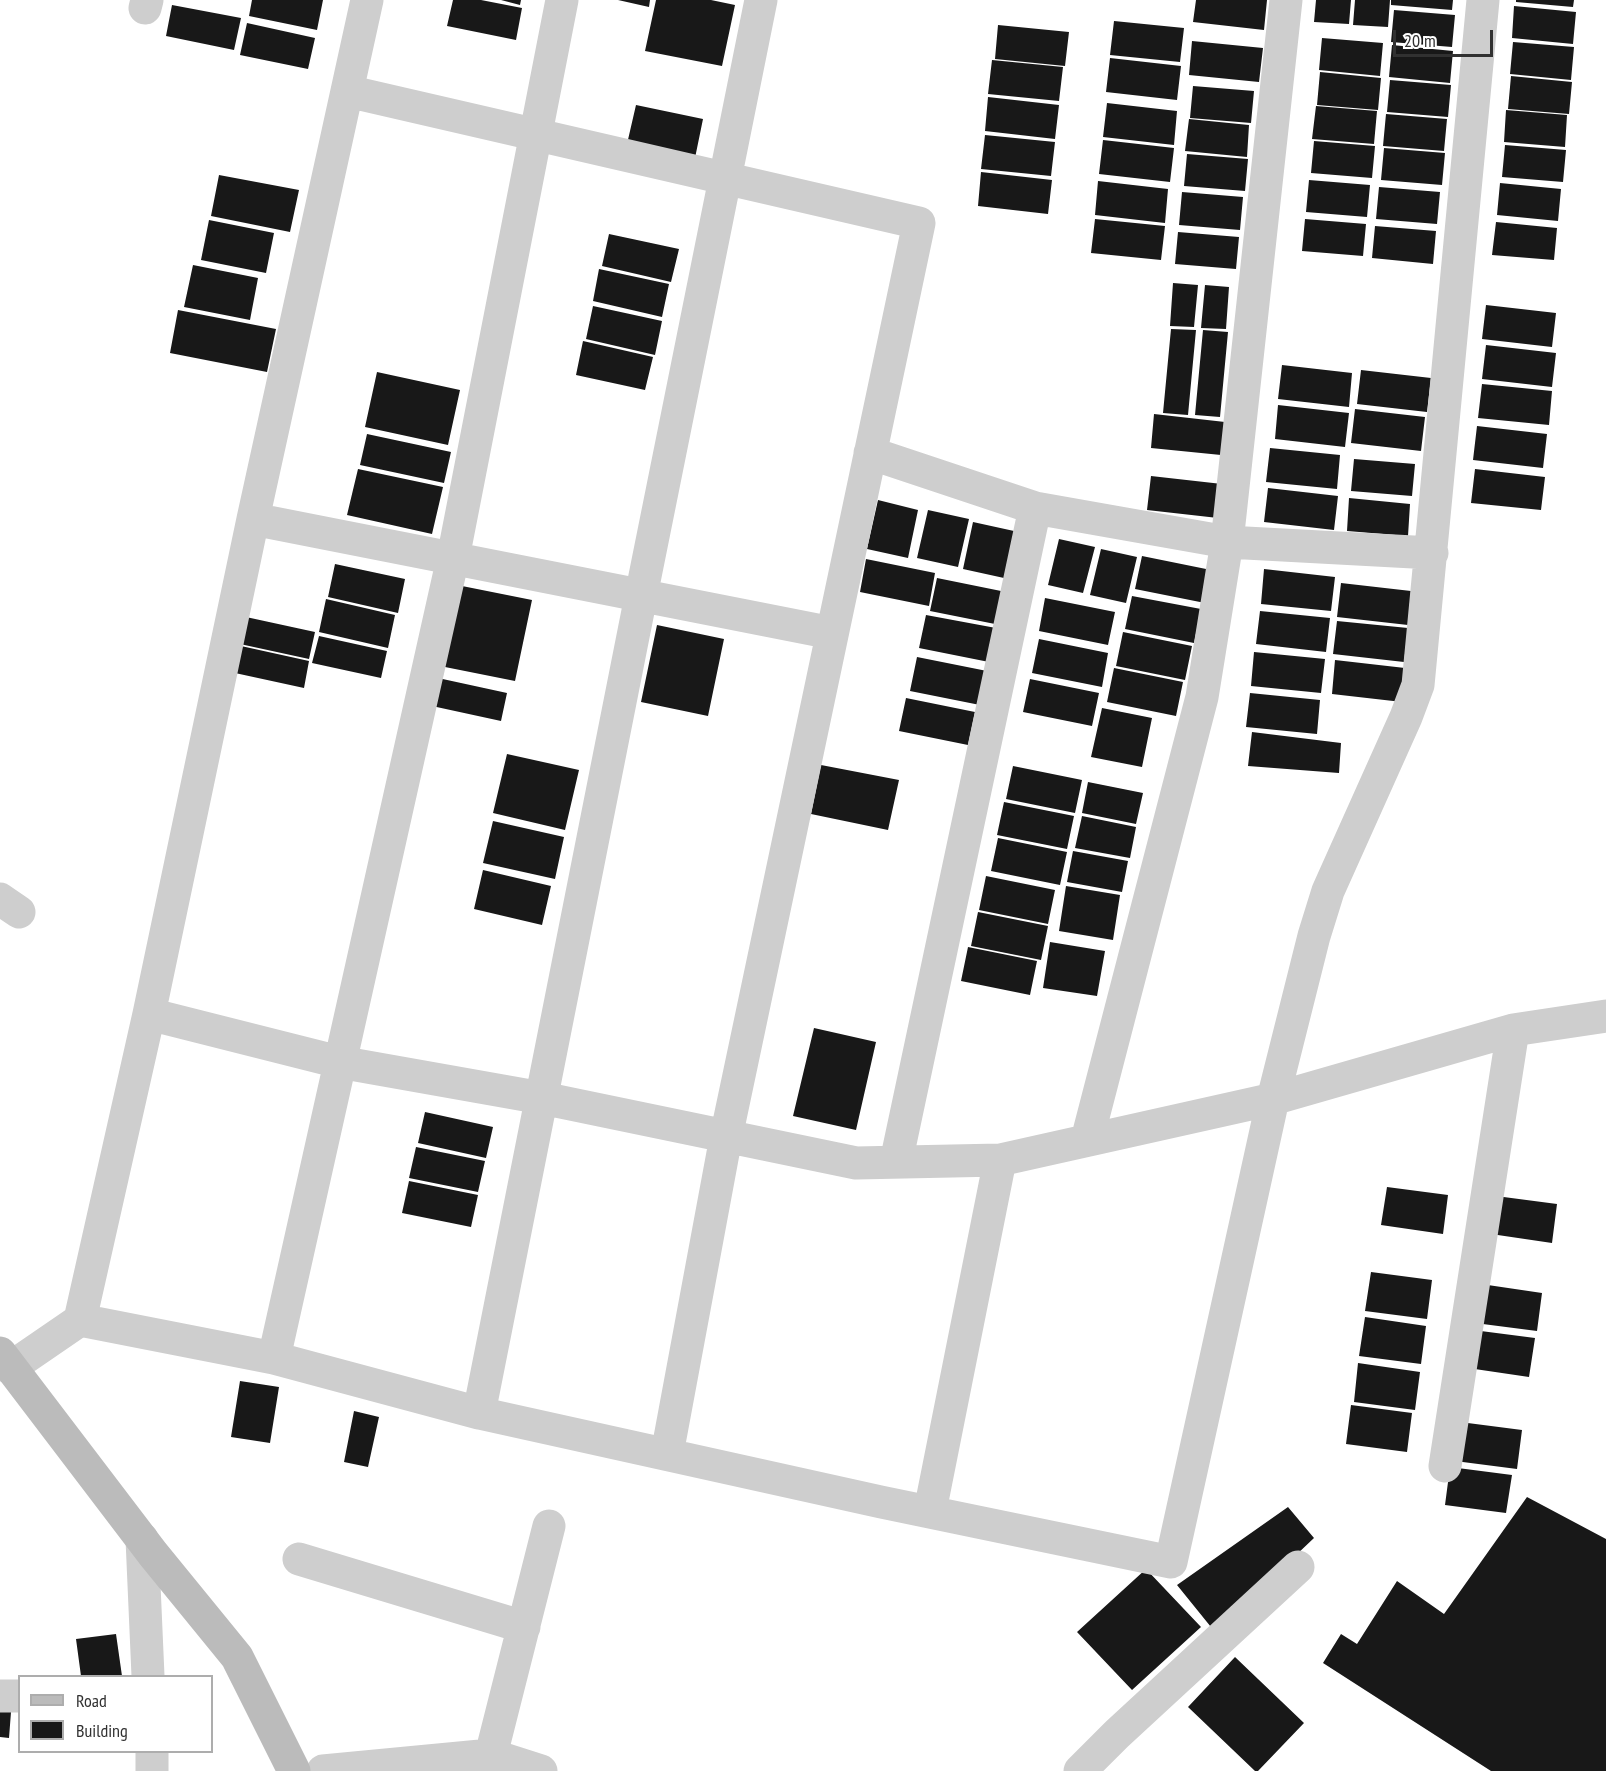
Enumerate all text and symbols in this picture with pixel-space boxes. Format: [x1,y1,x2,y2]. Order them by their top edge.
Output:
scale bar [1396,18,1496,56]
text: 20 m [1404,29,1436,52]
legend [18,1675,213,1753]
text: Road [76,1689,107,1712]
text: Building [76,1719,128,1742]

